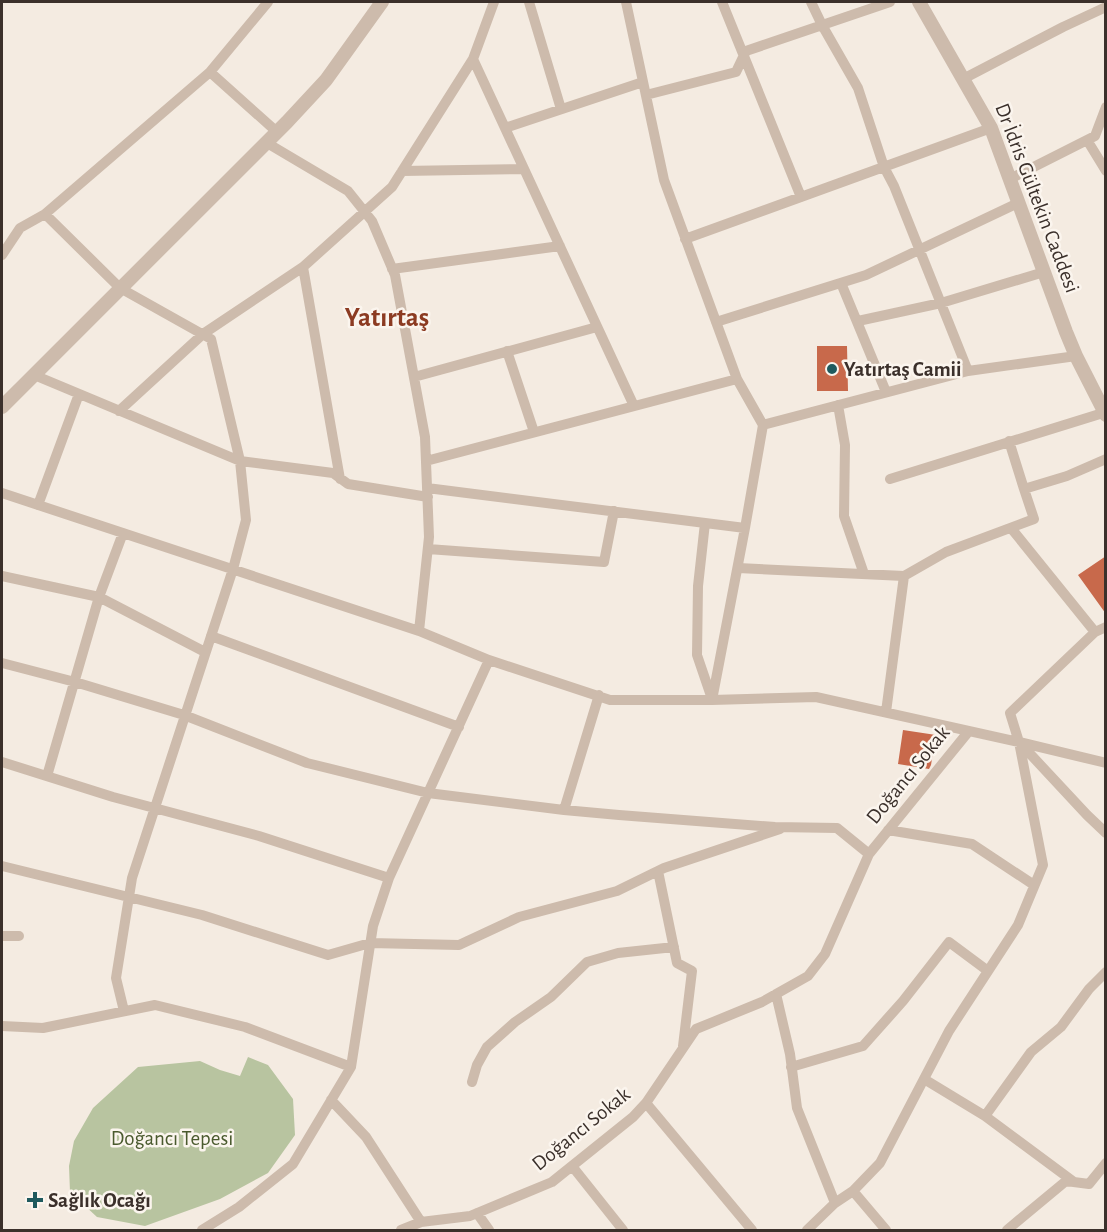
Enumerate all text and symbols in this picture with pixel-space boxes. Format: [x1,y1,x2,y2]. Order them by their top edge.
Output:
street label: Dr İdris Gültekin Caddesi [991,100,1084,296]
district label: Yatırtaş [345,304,429,331]
place label: Yatırtaş Camii [844,359,962,380]
marker: Yatırtaş Camii [825,362,839,376]
street label: Doğancı Sokak [862,722,954,828]
street label: Doğancı Sokak [528,1083,634,1175]
park label: Doğancı Tepesi [111,1128,233,1149]
place label: Sağlık Ocağı [48,1190,151,1211]
marker: Sağlık Ocağı [26,1191,44,1209]

